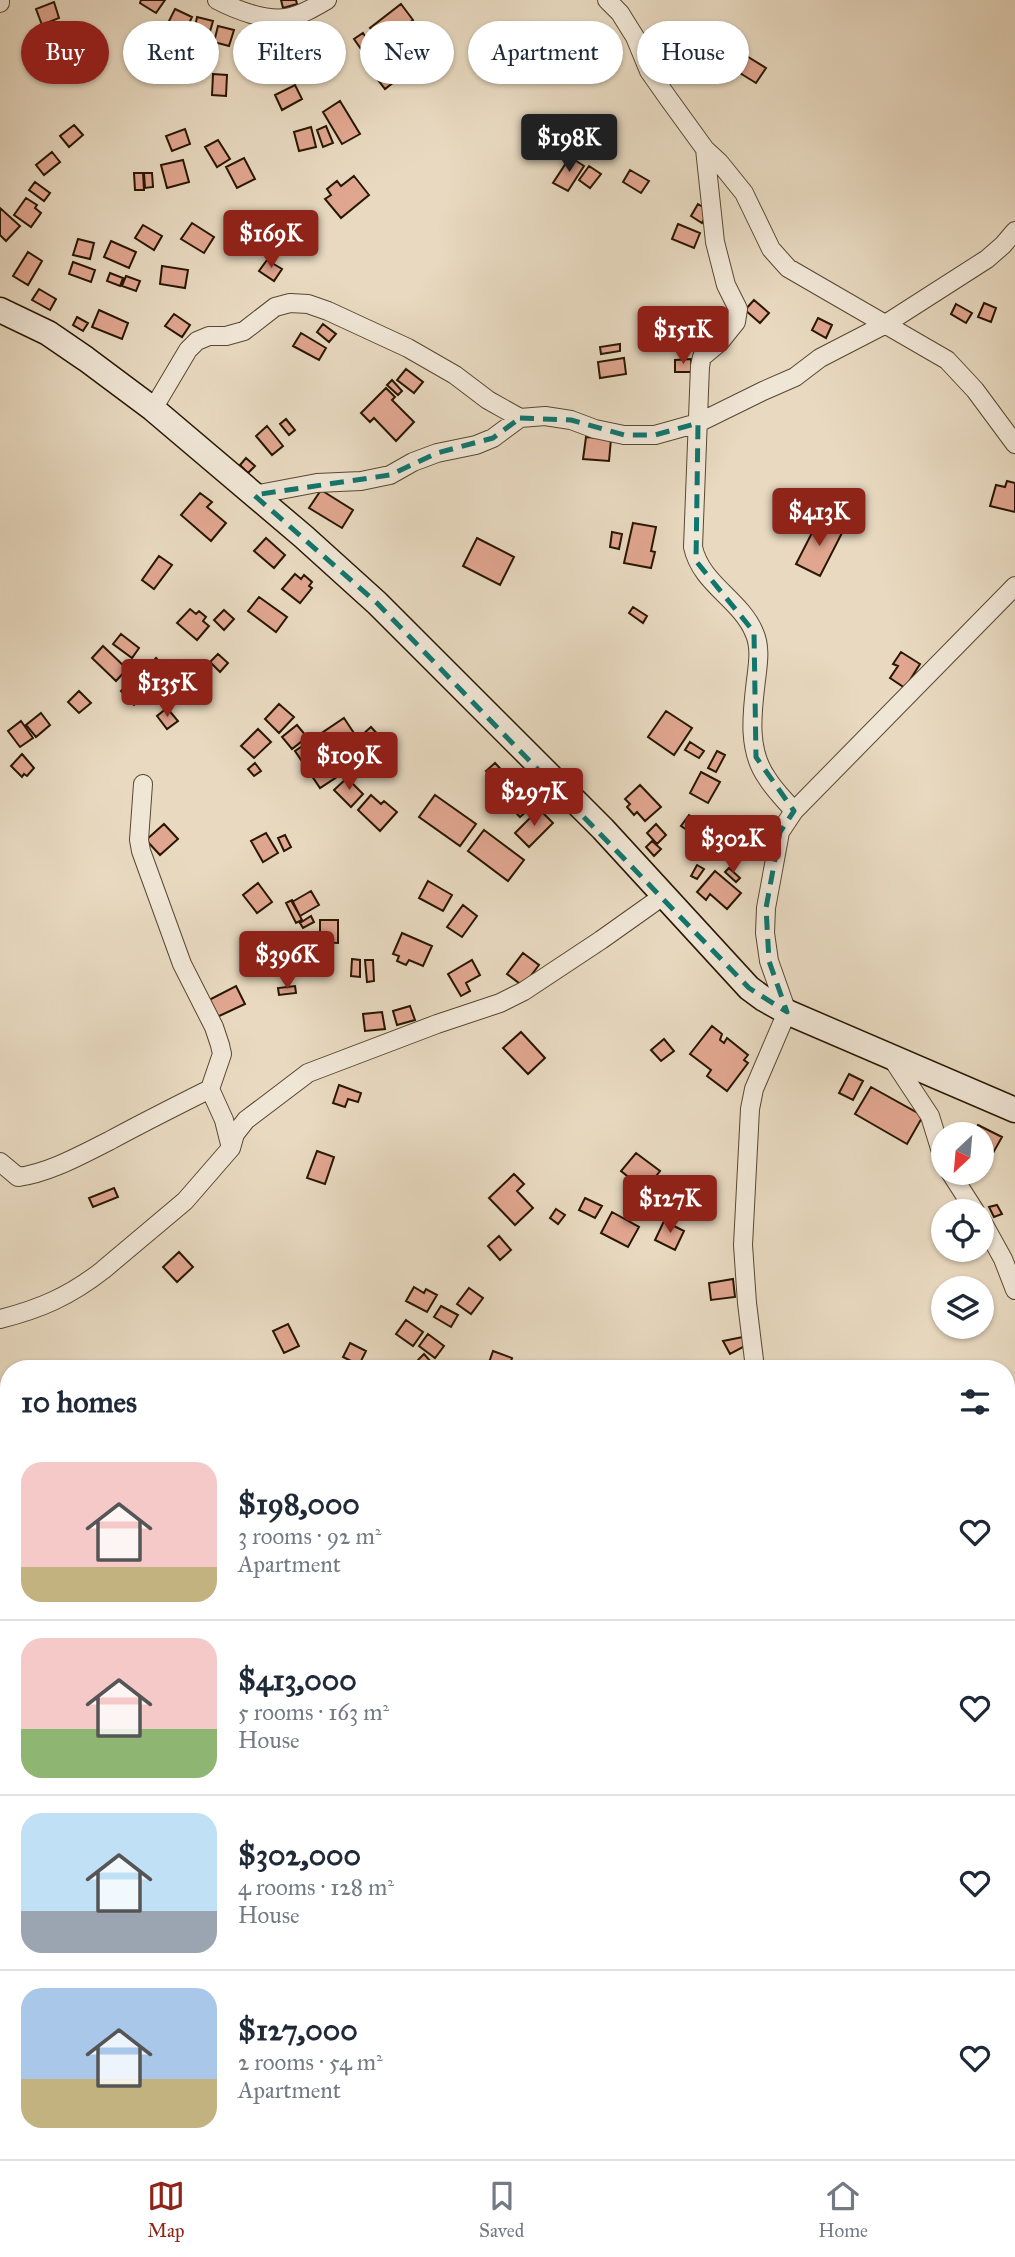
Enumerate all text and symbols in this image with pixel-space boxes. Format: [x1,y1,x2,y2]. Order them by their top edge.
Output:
chip: Buy [21,21,109,84]
chip: Rent [123,21,219,84]
chip: Filters [233,21,346,84]
chip: New [360,21,454,84]
chip: Apartment [468,21,623,84]
chip: House [637,21,749,84]
pin: $198K [520,114,618,174]
text: $198K [537,123,601,151]
pin: $169K [222,210,320,270]
text: $169K [239,219,303,247]
pin: $151K [634,306,732,366]
text: $151K [654,315,712,343]
pin: $413K [770,489,868,548]
text: $413K [788,497,850,525]
pin: $135K [118,660,216,719]
text: $135K [137,668,197,696]
pin: $109K [300,732,398,792]
text: $109K [317,741,381,769]
pin: $297K [485,768,583,828]
text: $297K [501,777,567,805]
pin: $302K [684,816,782,875]
text: $302K [701,824,765,852]
pin: $396K [238,932,336,991]
text: $396K [255,940,319,968]
north arrow [931,1122,994,1185]
map controls [931,1122,994,1339]
pin: $127K [621,1176,719,1235]
text: $127K [639,1184,701,1212]
button: locate [931,1199,994,1262]
button: layers [931,1276,994,1339]
icon: filters [956,1383,994,1421]
text: 10 homes [21,1384,137,1420]
text: $198,000 [238,1486,360,1522]
icon: home [77,1490,161,1574]
icon: heart [956,1513,994,1551]
text: 3 rooms · 92 m² [238,1522,381,1550]
text: Apartment [238,1550,341,1578]
text: $413,000 [238,1662,357,1698]
icon: home [77,1666,161,1750]
icon: heart [956,1689,994,1727]
text: 5 rooms · 163 m² [238,1698,389,1726]
text: House [238,1726,300,1754]
text: $302,000 [238,1837,361,1873]
icon: home [77,1841,161,1925]
icon: heart [956,1864,994,1902]
text: 4 rooms · 128 m² [238,1873,394,1901]
text: House [238,1901,300,1929]
text: $127,000 [238,2012,358,2048]
icon: home [77,2016,161,2100]
icon: heart [956,2039,994,2077]
text: 2 rooms · 54 m² [238,2048,383,2076]
text: Apartment [238,2076,341,2104]
tab: Map [147,2177,185,2242]
tab: Saved [479,2177,524,2242]
tab: Home [818,2177,868,2242]

